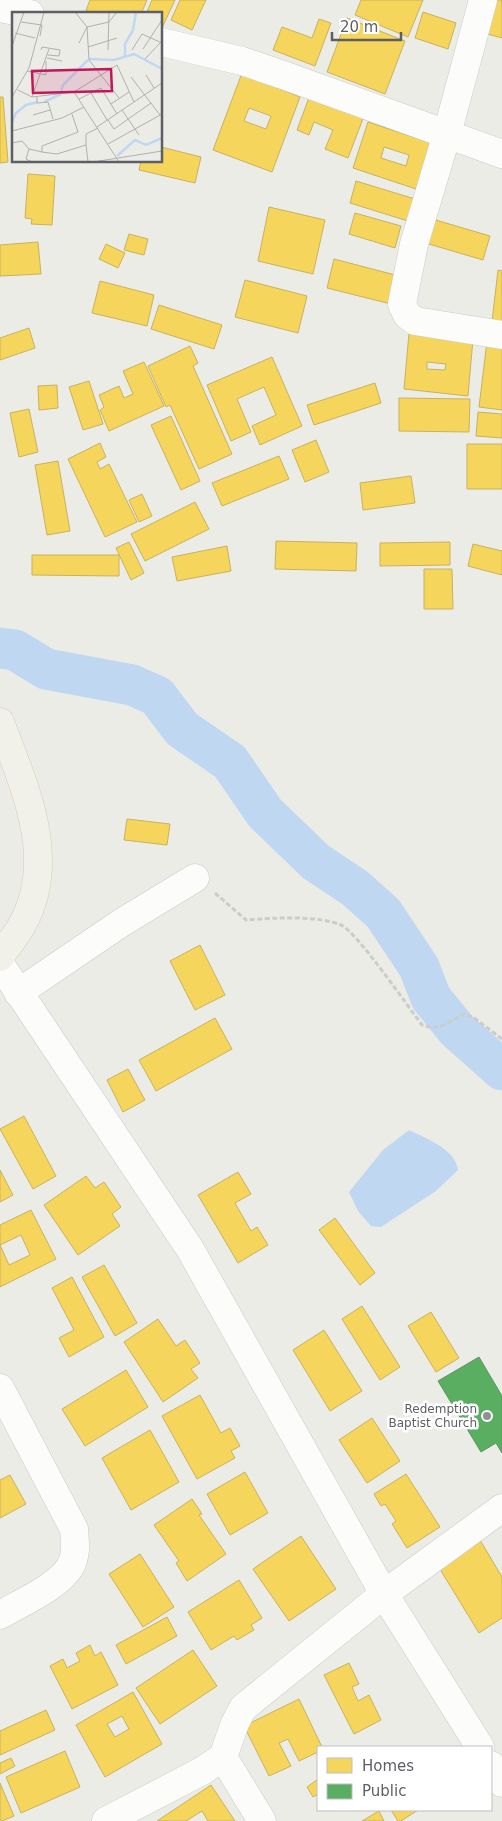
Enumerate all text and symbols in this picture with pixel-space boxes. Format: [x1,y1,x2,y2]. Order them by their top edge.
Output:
scale bar [332,10,401,42]
inset map [12,12,162,162]
text: 20 m [340,18,378,36]
place label: Redemption Baptist Church [389,1402,477,1430]
marker: Redemption Baptist Church [481,1410,493,1422]
legend [317,1746,492,1811]
text: Homes [362,1757,414,1775]
text: Public [362,1782,406,1800]

